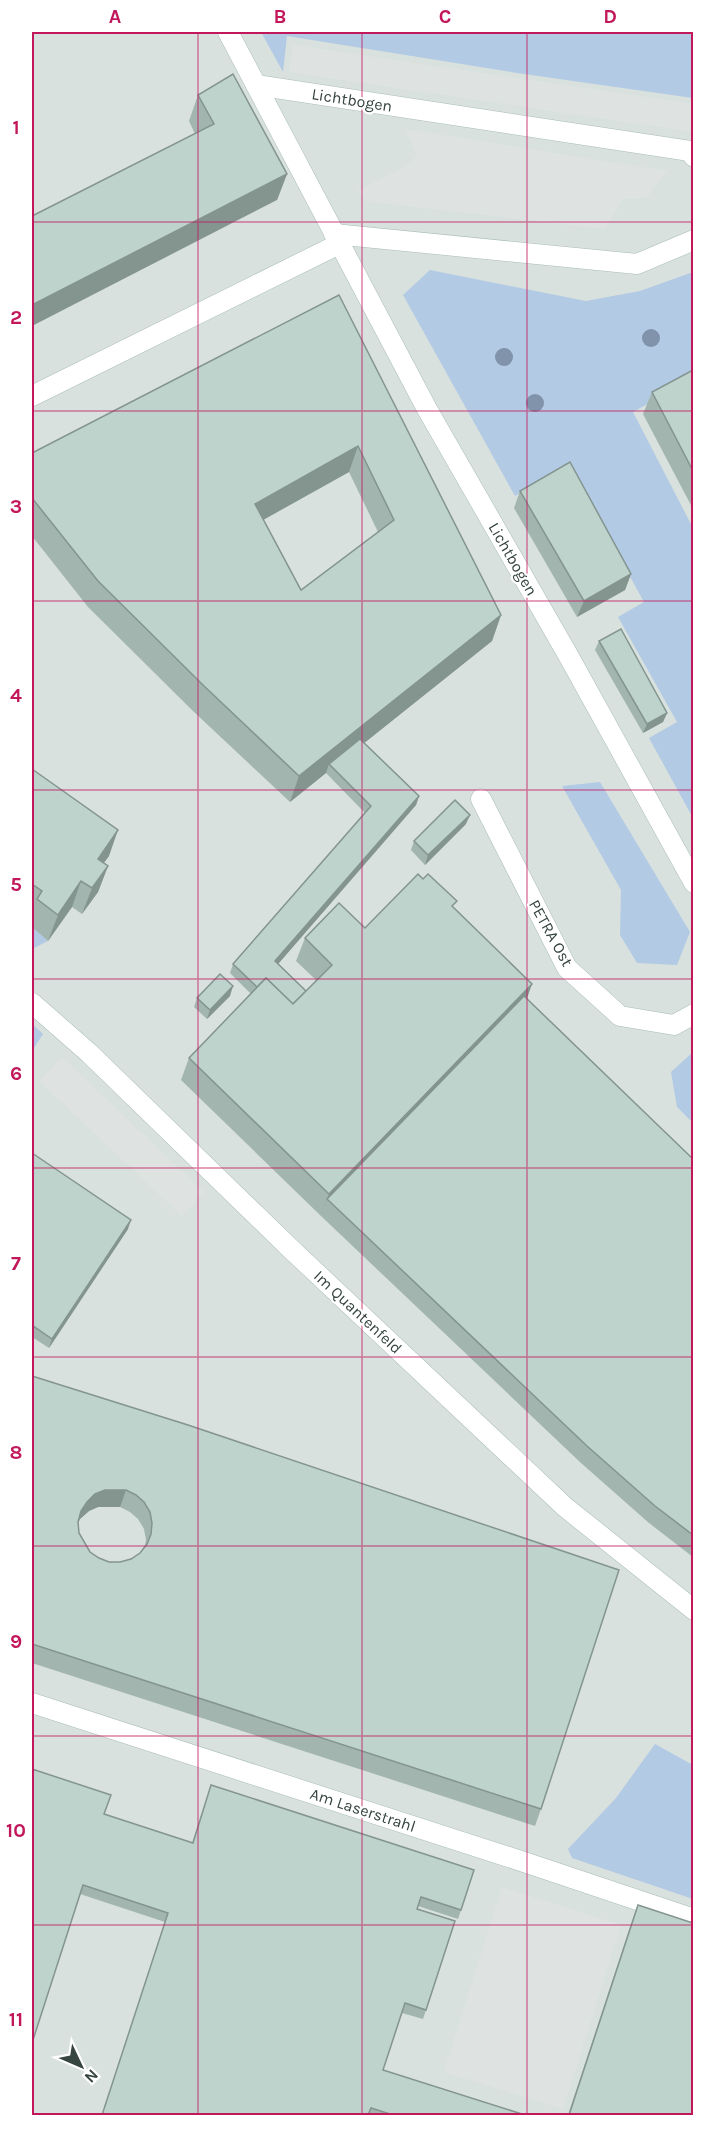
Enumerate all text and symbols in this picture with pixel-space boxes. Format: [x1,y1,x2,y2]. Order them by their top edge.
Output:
text: A [109,5,122,28]
text: B [274,5,286,28]
text: C [439,5,451,28]
text: D [603,5,617,28]
street label: Lichtbogen [310,84,394,116]
text: 1 [12,116,20,139]
text: 2 [10,306,22,329]
text: 3 [10,495,22,518]
street label: Lichtbogen [484,519,542,599]
text: 4 [10,684,22,707]
text: 5 [10,873,22,896]
street label: PETRA Ost [525,896,577,970]
text: 6 [10,1062,22,1085]
text: 7 [11,1252,21,1275]
street label: Im Quantenfeld [310,1266,406,1358]
text: 8 [10,1441,22,1464]
text: 9 [10,1630,22,1653]
street label: Am Laserstrahl [308,1784,418,1836]
text: 10 [6,1819,26,1842]
text: 11 [9,2008,23,2031]
north arrow [51,2036,111,2096]
text: N [81,2065,102,2087]

